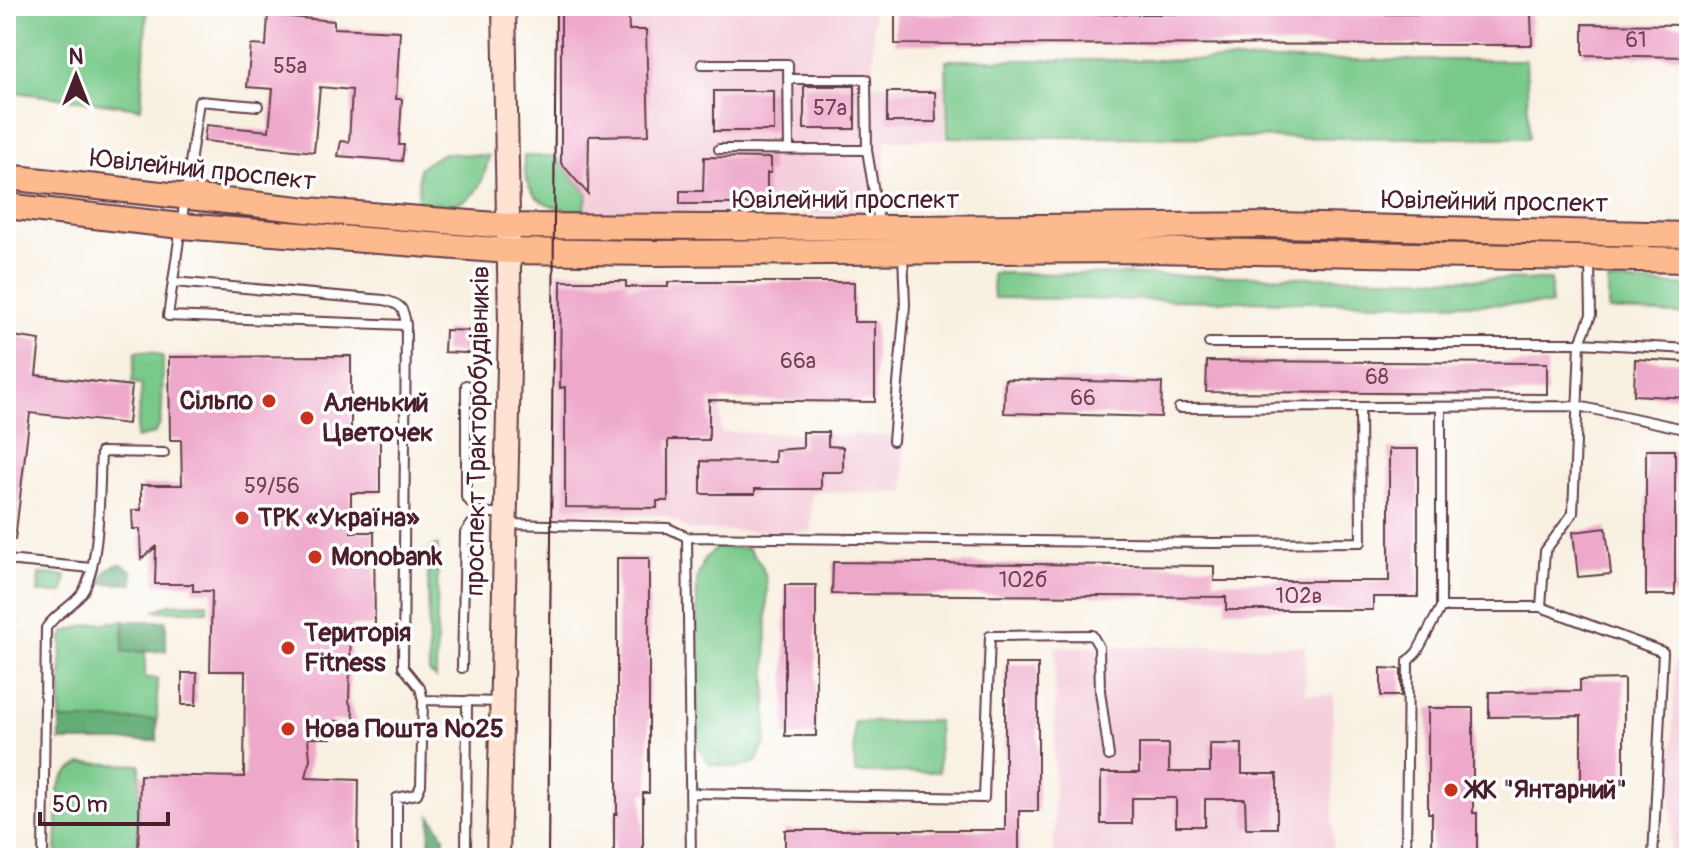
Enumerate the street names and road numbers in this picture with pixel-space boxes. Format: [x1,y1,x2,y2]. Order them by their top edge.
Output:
street label: Ювілейний проспект [89,142,317,198]
street label: Ювілейний проспект [733,184,959,216]
street label: Ювілейний проспект [1381,184,1609,220]
street label: проспект Тракторобудівників [459,265,497,597]

